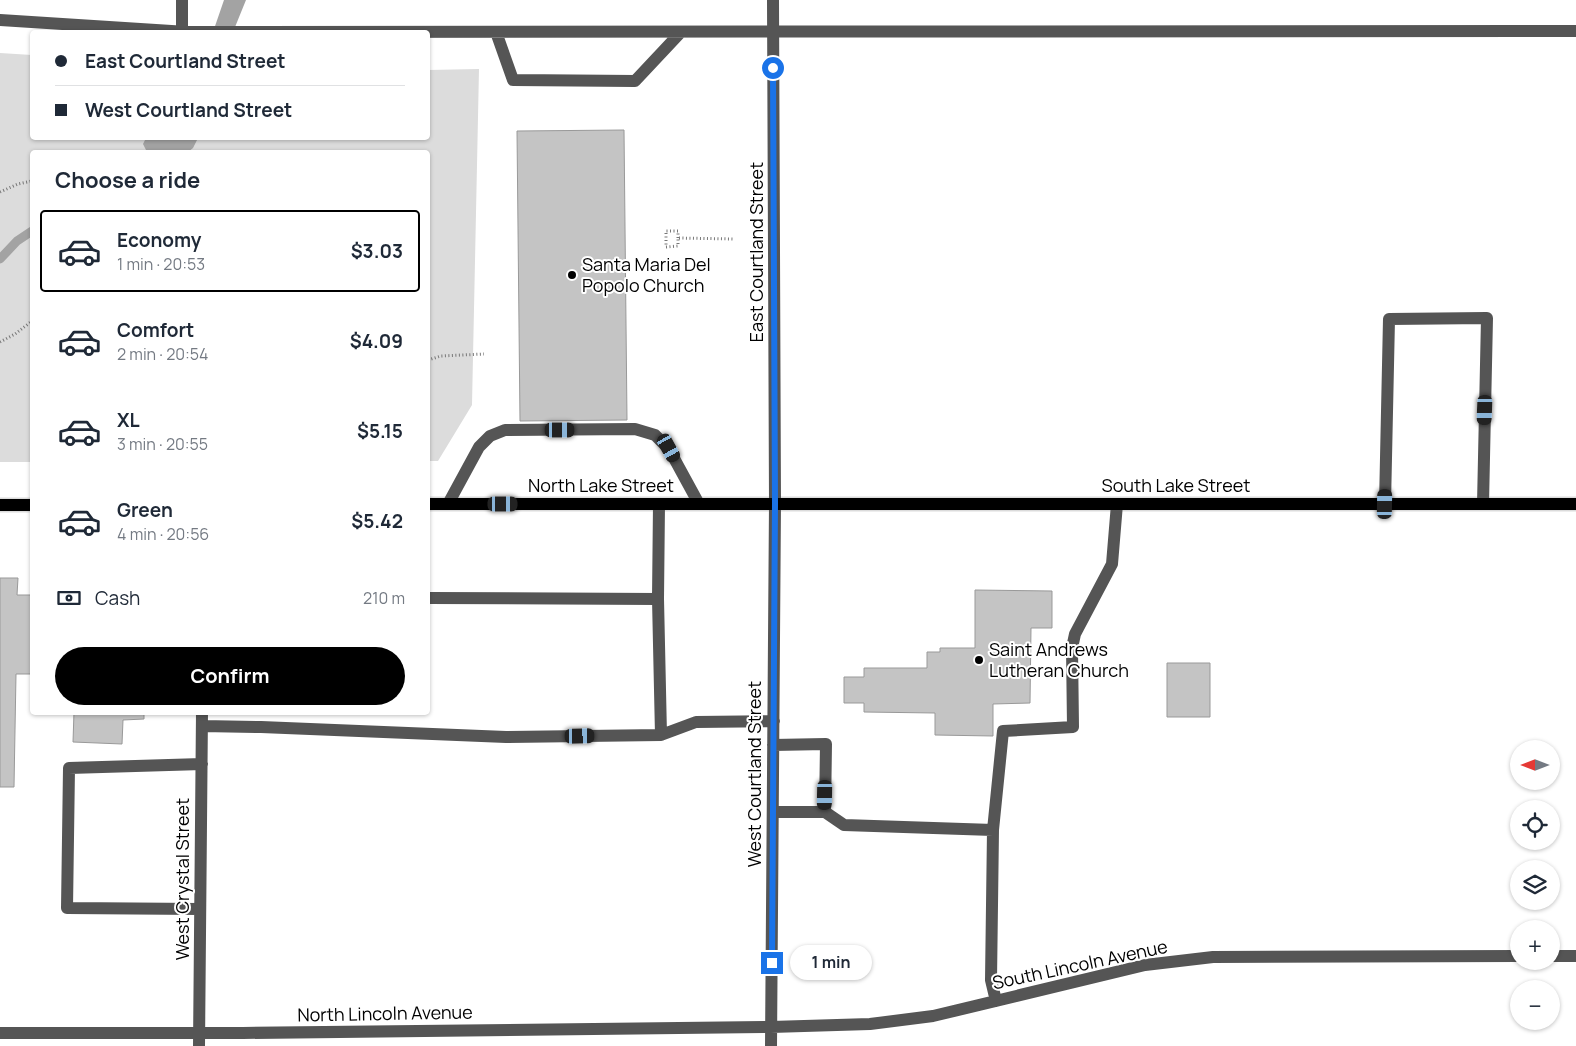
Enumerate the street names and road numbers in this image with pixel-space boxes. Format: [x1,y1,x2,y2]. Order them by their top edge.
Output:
street label: East Courtland Street [744,162,768,342]
street label: North Lake Street [528,473,674,497]
street label: South Lake Street [1102,473,1250,497]
street label: West Courtland Street [742,681,766,867]
street label: West Crystal Street [170,798,194,960]
street label: South Lincoln Avenue [990,934,1170,994]
street label: North Lincoln Avenue [297,999,473,1027]

